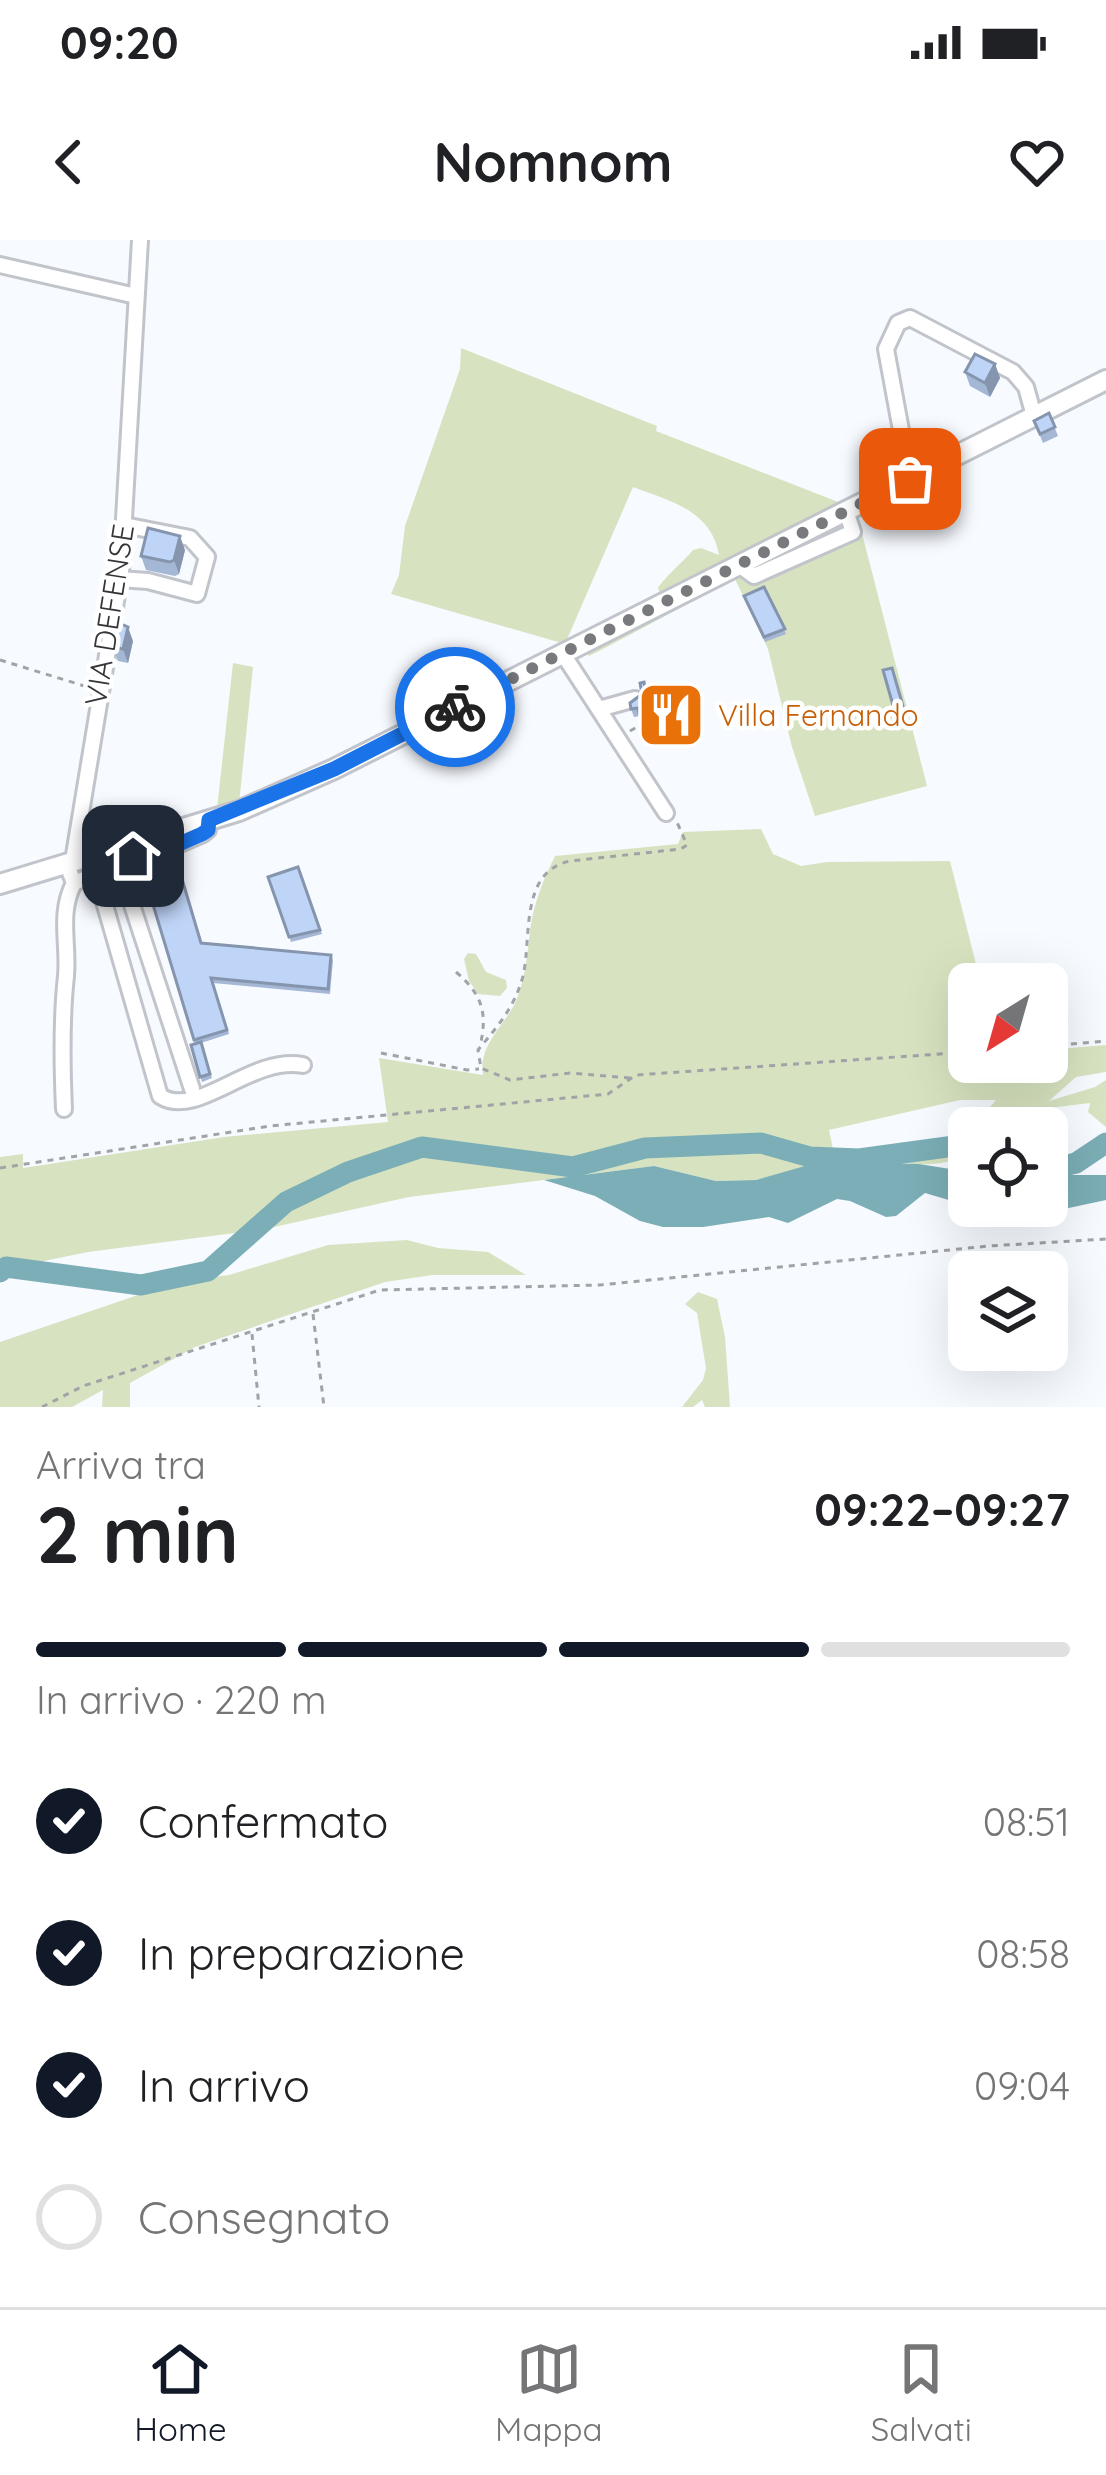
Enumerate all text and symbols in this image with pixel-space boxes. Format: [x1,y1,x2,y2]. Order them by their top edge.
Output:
text: 09:20 [60,14,179,70]
text: Nomnom [434,128,672,196]
icon: back [36,129,102,195]
icon: heart [1004,129,1070,195]
pin [859,428,961,530]
icon: bag [877,446,943,512]
street label: VIA DEFENSE [76,521,142,709]
courier [395,647,515,767]
icon: bike [422,674,488,740]
restaurant icon: Villa Fernando [636,680,706,750]
place label: Villa Fernando [718,696,919,734]
pin [82,805,184,907]
icon: home [100,823,166,889]
north arrow [948,963,1068,1083]
map controls [948,963,1068,1371]
button: locate [948,1107,1068,1227]
button: layers [948,1251,1068,1371]
text: Arriva tra [36,1440,206,1489]
text: 09:22–09:27 [814,1481,1070,1537]
text: 2 min [36,1485,239,1583]
text: In arrivo · 220 m [36,1675,326,1724]
icon: check [36,1788,102,1854]
text: Confermato [138,1793,388,1849]
text: 08:51 [983,1797,1070,1846]
icon: check [36,1920,102,1986]
text: In preparazione [138,1925,465,1981]
text: 08:58 [976,1929,1070,1978]
icon: check [36,2052,102,2118]
text: In arrivo [138,2057,310,2113]
text: 09:04 [974,2061,1070,2110]
text: Consegnato [138,2189,390,2245]
tab: Home [134,2336,227,2449]
tab: Mappa [495,2336,602,2449]
tab: Salvati [871,2336,972,2449]

